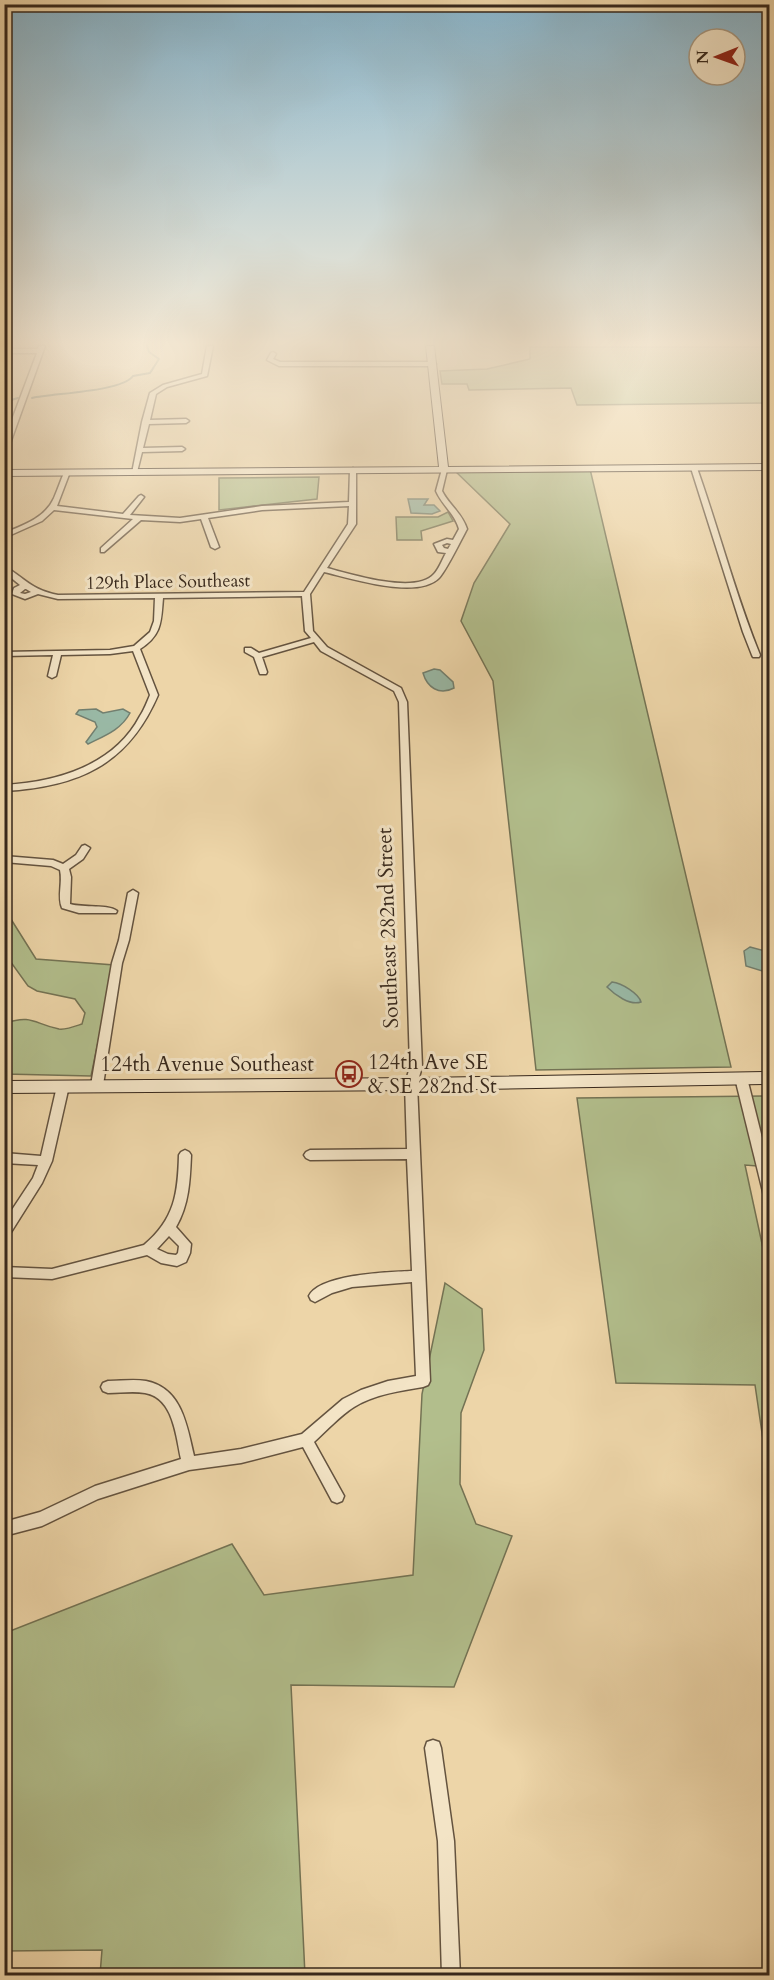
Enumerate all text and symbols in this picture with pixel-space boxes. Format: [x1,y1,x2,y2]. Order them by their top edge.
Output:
north arrow [687,27,747,87]
text: N [692,50,714,64]
street label: 129th Place Southeast [86,568,251,596]
street label: Southeast 282nd Street [370,827,406,1029]
place label: 124th Ave SE & SE 282nd St [368,1048,497,1101]
street label: 124th Avenue Southeast [100,1050,314,1079]
bus stop icon: 124th Ave SE & SE 282nd St [334,1059,364,1089]

